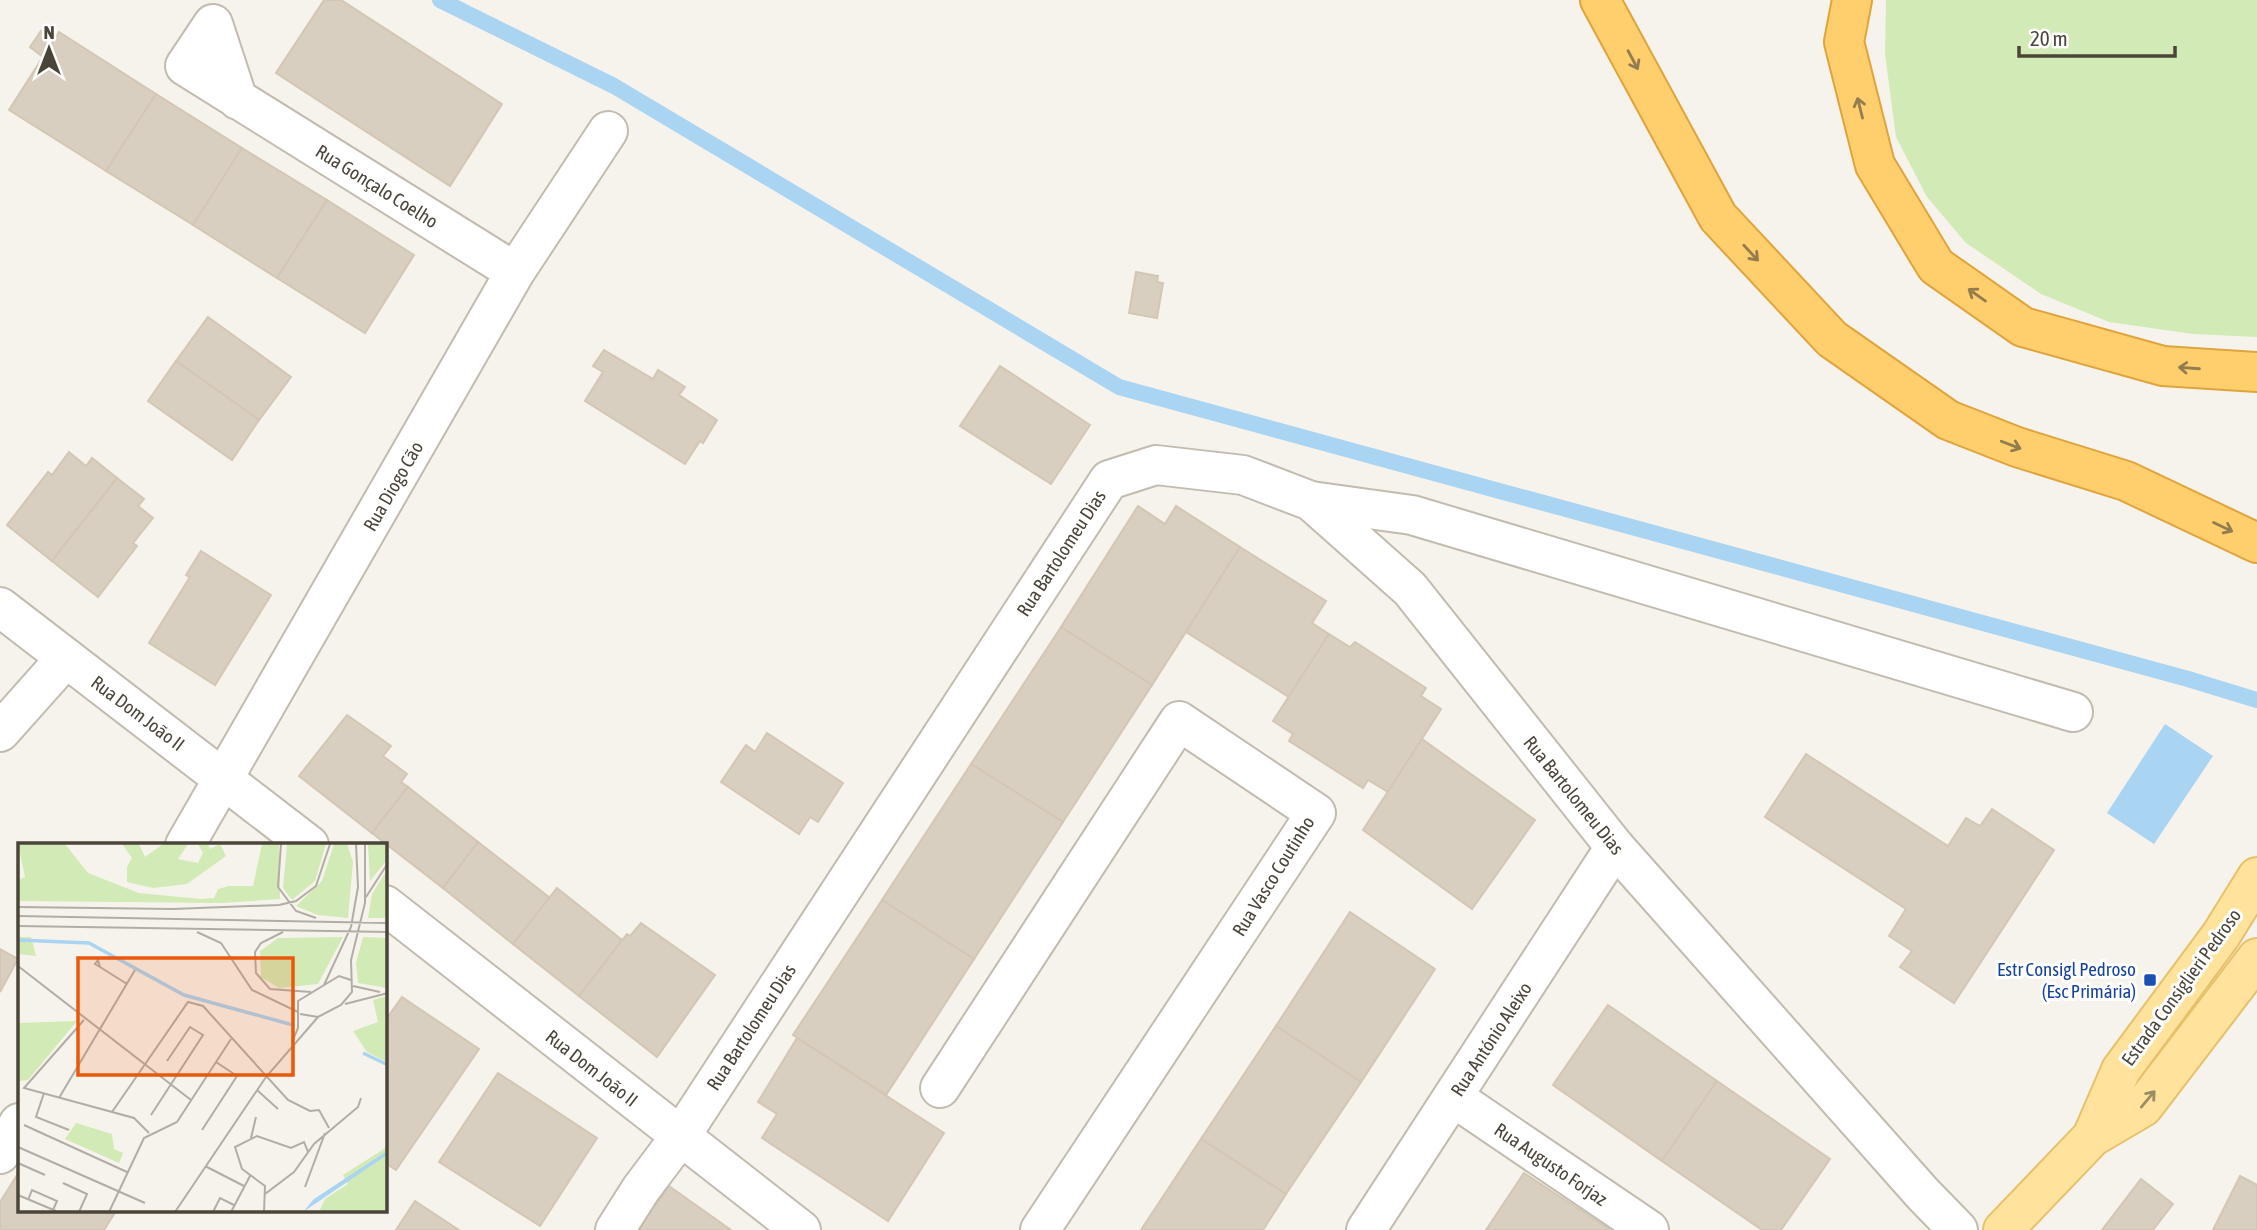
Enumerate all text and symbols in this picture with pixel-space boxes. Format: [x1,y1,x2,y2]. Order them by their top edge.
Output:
north arrow [14,14,84,84]
scale bar [2019,14,2175,58]
text: N [43,21,55,43]
text: 20 m [2030,26,2068,50]
one-way arrow [1627,49,1640,70]
one-way arrow [1853,97,1867,120]
street label: Rua Gonçalo Coelho [312,140,442,232]
one-way arrow [1743,244,1760,261]
one-way arrow [1968,288,1987,302]
one-way arrow [2178,361,2201,374]
street label: Rua Diogo Cão [359,437,427,535]
one-way arrow [2000,439,2022,452]
street label: Rua Bartolomeu Dias [1012,486,1110,620]
one-way arrow [2212,520,2233,534]
street label: Rua Dom João II [87,671,189,755]
street label: Rua Bartolomeu Dias [1520,731,1629,859]
street label: Rua Vasco Coutinho [1227,812,1319,940]
inset map [18,843,387,1212]
street label: Estrada Consiglieri Pedroso [2117,904,2245,1070]
place label: Estr Consigl Pedroso (Esc Primária) [1997,958,2136,1002]
street label: Rua Bartolomeu Dias [702,960,800,1094]
marker: Estr Consigl Pedroso (Esc Primária) [2142,972,2158,988]
street label: Rua António Aleixo [1446,978,1536,1100]
street label: Rua Dom João II [541,1025,643,1111]
one-way arrow [2140,1090,2156,1108]
street label: Rua Augusto Forjaz [1490,1118,1612,1210]

